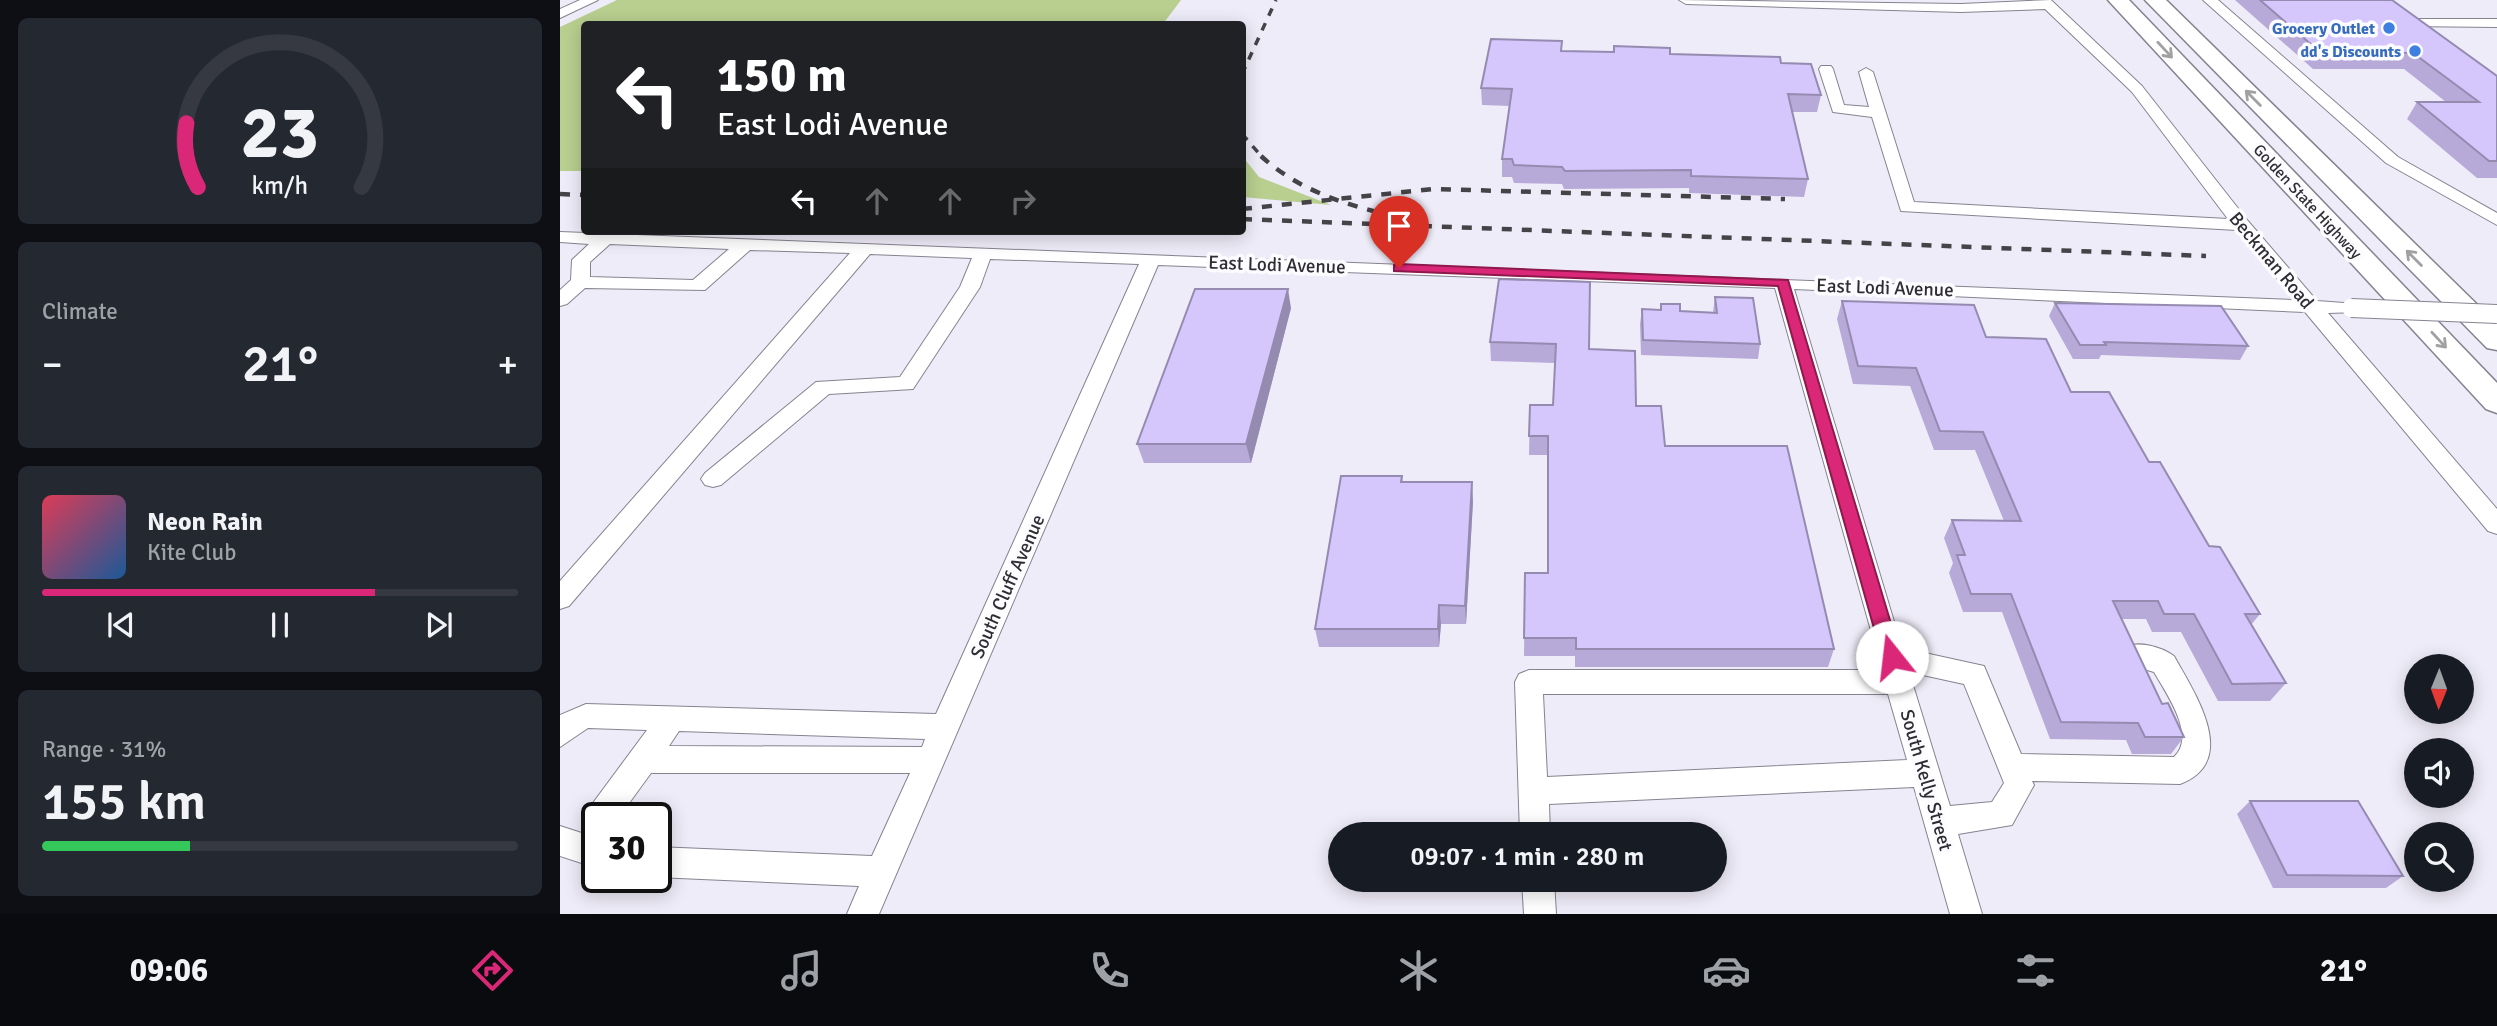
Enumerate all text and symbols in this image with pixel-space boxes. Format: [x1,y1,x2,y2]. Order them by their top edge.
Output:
place label: Grocery Outlet [2272,19,2375,39]
marker: Grocery Outlet [2381,20,2397,36]
one-way arrow [2157,41,2173,59]
place label: dd's Discounts [2300,42,2401,62]
marker: dd's Discounts [2407,43,2423,59]
text: 150 m [717,45,847,105]
icon: left [602,49,693,140]
text: 23 [241,89,319,178]
one-way arrow [2244,89,2261,106]
text: East Lodi Avenue [717,105,949,144]
street label: Golden State Highway [2249,140,2366,264]
text: km/h [252,170,308,201]
icon: left [785,182,823,220]
icon: ahead [858,182,896,220]
icon: ahead [931,182,969,220]
icon: right [1004,182,1042,220]
pin [1369,196,1429,268]
icon: arrive [1380,207,1418,245]
street label: Beckman Road [2224,207,2319,314]
one-way arrow [2405,250,2422,267]
street label: East Lodi Avenue [1208,251,1346,279]
street label: East Lodi Avenue [1816,274,1954,302]
text: Climate [42,297,118,326]
one-way arrow [2430,331,2447,348]
text: 21° [242,332,318,396]
text: − [42,341,63,388]
text: + [497,341,518,388]
text: Neon Rain [147,506,263,538]
street label: South Cluff Avenue [965,511,1050,662]
text: Kite Club [147,538,236,567]
icon: previous [102,606,140,644]
icon: pause [261,606,299,644]
icon: next [420,606,458,644]
position arrow [1855,620,1929,694]
north arrow [2404,654,2474,724]
map controls [2404,654,2474,892]
street label: South Kelly Street [1894,707,1958,854]
text: Range · 31% [42,735,166,764]
button: sound [2404,738,2474,808]
text: 155 km [42,770,206,834]
speed limit sign: 30 [581,802,672,893]
button: search [2404,822,2474,892]
text: 09:07 · 1 min · 280 m [1411,841,1644,873]
icon: directions [468,946,517,995]
icon: music [777,946,826,995]
icon: phone [1085,946,1134,995]
icon: climate [1394,946,1443,995]
icon: car [1702,946,1751,995]
icon: filters [2011,946,2060,995]
text: 09:06 [130,951,208,990]
text: 21° [2320,951,2367,990]

